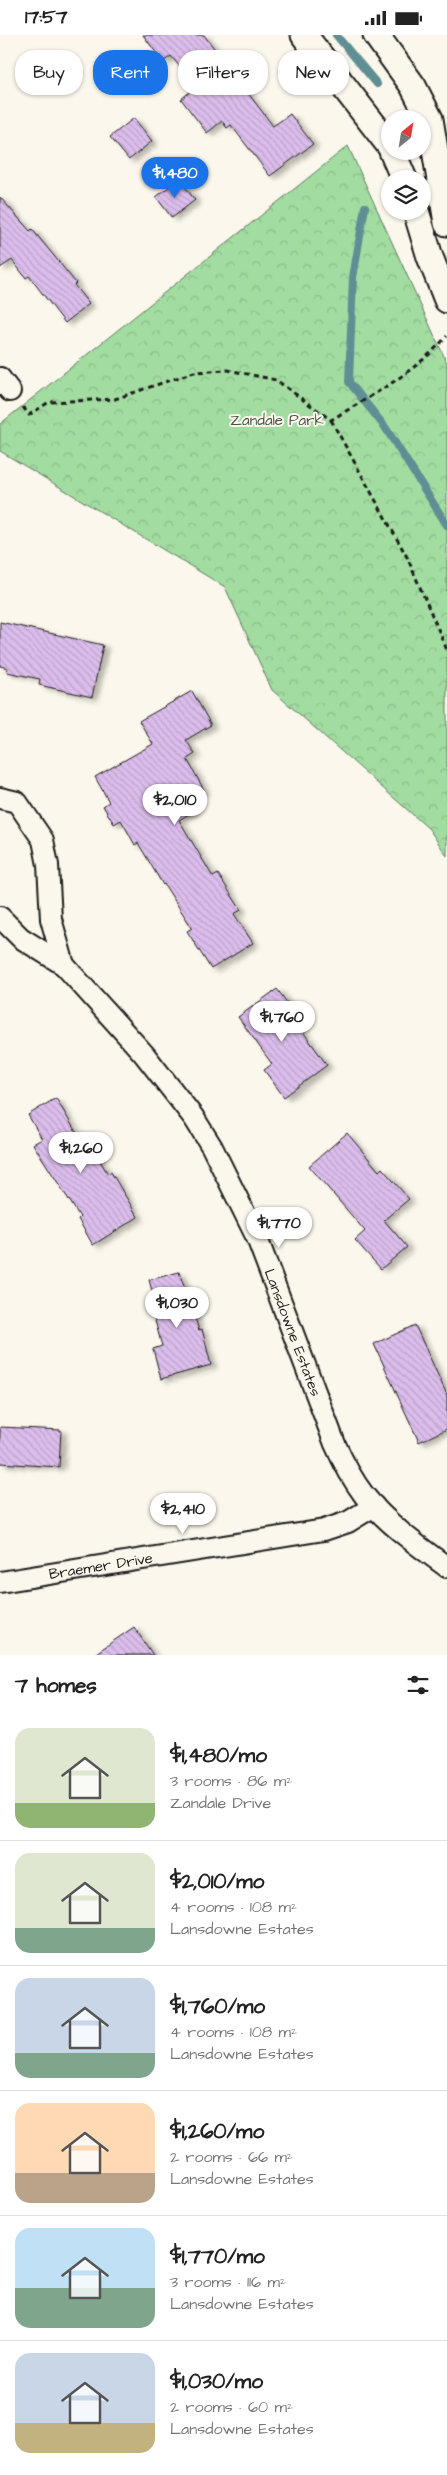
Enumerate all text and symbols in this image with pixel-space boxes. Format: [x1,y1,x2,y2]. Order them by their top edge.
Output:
text: 17:57 [25,4,67,31]
chip: Buy [15,50,83,95]
chip: Rent [93,50,168,95]
chip: Filters [178,50,268,95]
chip: New [278,50,349,95]
north arrow [381,110,431,160]
map controls [381,110,431,220]
pin: $1,480 [134,156,216,199]
text: $1,480 [152,162,198,184]
button: layers [381,170,431,220]
park label: Zandale Park [230,410,324,431]
pin: $2,010 [134,783,216,826]
text: $2,010 [153,789,197,811]
pin: $1,760 [241,1001,323,1043]
text: $1,760 [260,1006,304,1028]
pin: $1,260 [40,1131,122,1174]
text: $1,260 [59,1137,103,1159]
pin: $1,770 [238,1207,320,1249]
text: $1,770 [257,1212,301,1234]
street label: Lansdowne Estates [259,1266,326,1400]
pin: $1,030 [136,1287,218,1329]
text: $1,030 [156,1292,198,1314]
pin: $2,410 [142,1493,224,1535]
text: $2,410 [161,1498,205,1520]
street label: Braemer Drive [47,1548,154,1585]
text: 7 homes [15,1671,97,1700]
icon: filters [404,1671,432,1699]
text: $1,480/mo [170,1741,267,1770]
icon: home [55,1748,115,1808]
text: 3 rooms · 86 m² [170,1770,292,1792]
text: Zandale Drive [170,1792,271,1814]
text: $2,010/mo [170,1867,264,1896]
icon: home [55,1873,115,1933]
text: 4 rooms · 108 m² [170,1896,297,1918]
text: Lansdowne Estates [170,1918,314,1940]
text: $1,760/mo [170,1992,265,2021]
icon: home [55,1998,115,2058]
text: 4 rooms · 108 m² [170,2021,297,2043]
text: Lansdowne Estates [170,2043,314,2065]
text: $1,260/mo [170,2117,264,2146]
icon: home [55,2123,115,2183]
text: 2 rooms · 66 m² [170,2146,293,2168]
text: Lansdowne Estates [170,2168,314,2190]
text: $1,770/mo [170,2242,265,2271]
icon: home [55,2248,115,2308]
text: 3 rooms · 116 m² [170,2271,286,2293]
text: Lansdowne Estates [170,2293,314,2315]
text: $1,030/mo [170,2367,263,2396]
icon: home [55,2373,115,2433]
text: 2 rooms · 60 m² [170,2396,293,2418]
text: Lansdowne Estates [170,2418,314,2440]

